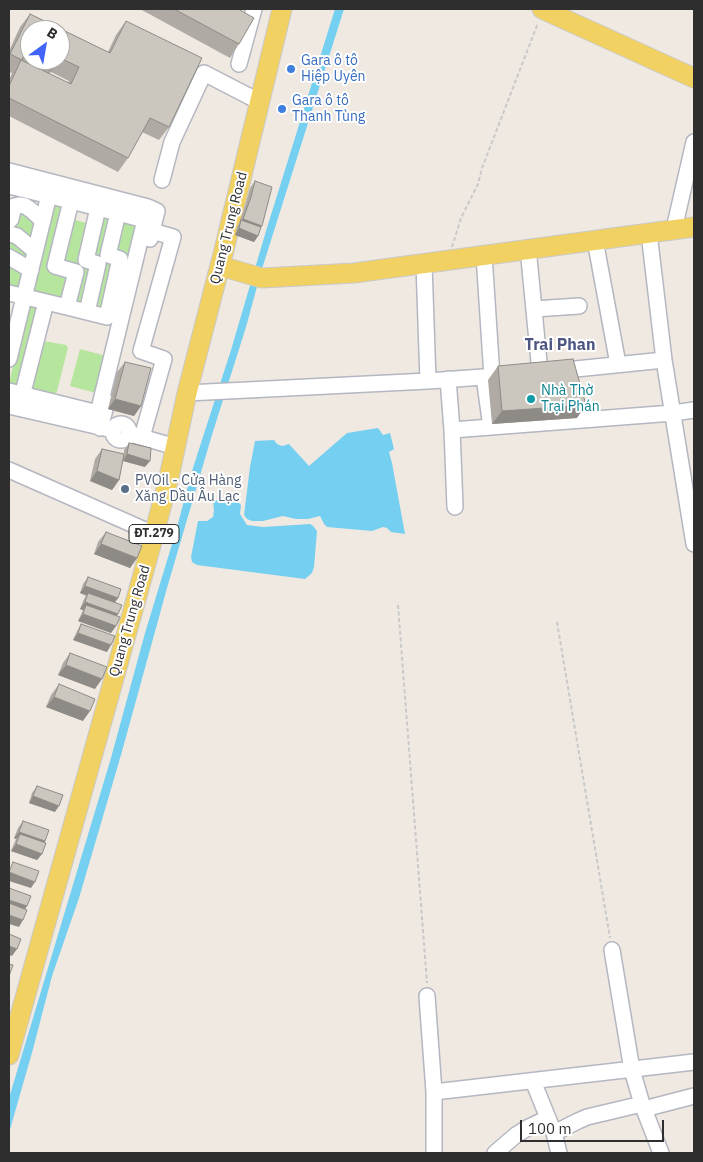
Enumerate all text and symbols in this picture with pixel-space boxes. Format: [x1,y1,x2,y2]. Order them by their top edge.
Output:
north arrow [20,20,70,70]
text: B [44,23,61,43]
place label: Gara ô tô Hiệp Uyên [301,53,366,85]
marker: Gara ô tô Hiệp Uyên [285,63,297,75]
place label: Gara ô tô Thanh Tùng [292,93,365,125]
marker: Gara ô tô Thanh Tùng [276,103,288,115]
street label: Quang Trung Road [207,170,251,286]
district label: Trai Phan [525,335,595,355]
place label: Nhà Thờ Trại Phán [541,383,600,416]
marker: Nhà Thờ Trại Phán [525,393,537,405]
place label: PVOil - Cửa Hàng Xăng Dầu Âu Lạc [135,473,241,506]
marker: PVOil - Cửa Hàng Xăng Dầu Âu Lạc [119,483,131,495]
road number: ĐT.279 [129,524,179,544]
street label: Quang Trung Road [106,563,154,679]
scale bar [523,1110,667,1142]
text: 100 m [528,1119,572,1138]

